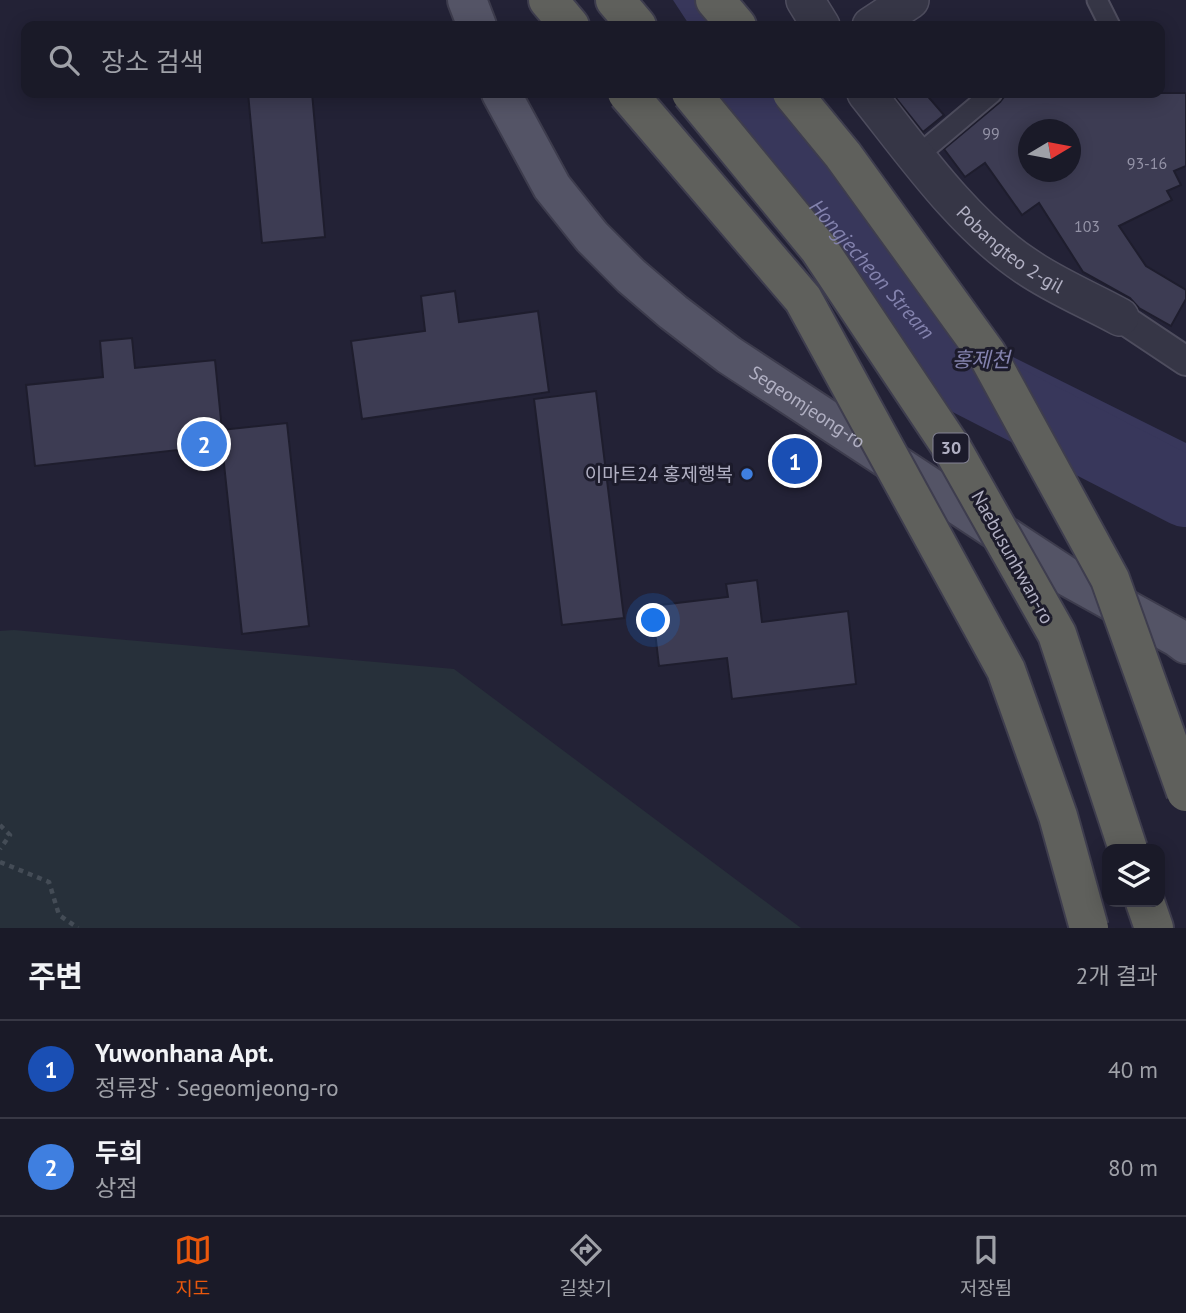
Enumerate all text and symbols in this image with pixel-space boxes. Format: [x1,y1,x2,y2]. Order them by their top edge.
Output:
search box [21,21,1165,98]
icon: search [45,41,83,79]
text: 장소 검색 [101,45,204,78]
north arrow [1018,119,1081,182]
house number: 99 [982,123,1000,143]
house number: 93-16 [1127,153,1167,173]
water label: Hongjecheon Stream [804,193,941,345]
street label: Pobangteo 2-gil [952,200,1068,298]
house number: 103 [1074,216,1100,236]
water label: 홍제천 [952,346,1013,373]
street label: Segeomjeong-ro [745,360,870,453]
pin: 2 [181,418,227,470]
road number: 30 [934,434,968,462]
pin: 1 [772,435,818,487]
place label: 이마트24 홍제행복 [585,462,733,486]
marker: 이마트24 홍제행복 [739,466,755,482]
street label: Naebusunhwan-ro [966,486,1060,628]
your location [636,603,670,637]
map controls [1102,844,1165,907]
button: layers [1102,844,1165,907]
text: 주변 [28,956,83,995]
text: 2개 결과 [1076,961,1158,990]
text: Yuwonhana Apt. [95,1036,274,1069]
text: 1 [44,1055,58,1084]
text: 40 m [1108,1055,1158,1084]
text: 정류장 · Segeomjeong-ro [95,1073,339,1102]
text: 두희 [95,1136,143,1169]
text: 2 [44,1153,58,1182]
text: 80 m [1108,1153,1158,1182]
text: 상점 [95,1173,137,1202]
tab: 지도 [174,1231,212,1300]
tab: 길찾기 [560,1231,612,1300]
tab: 저장됨 [960,1231,1012,1300]

